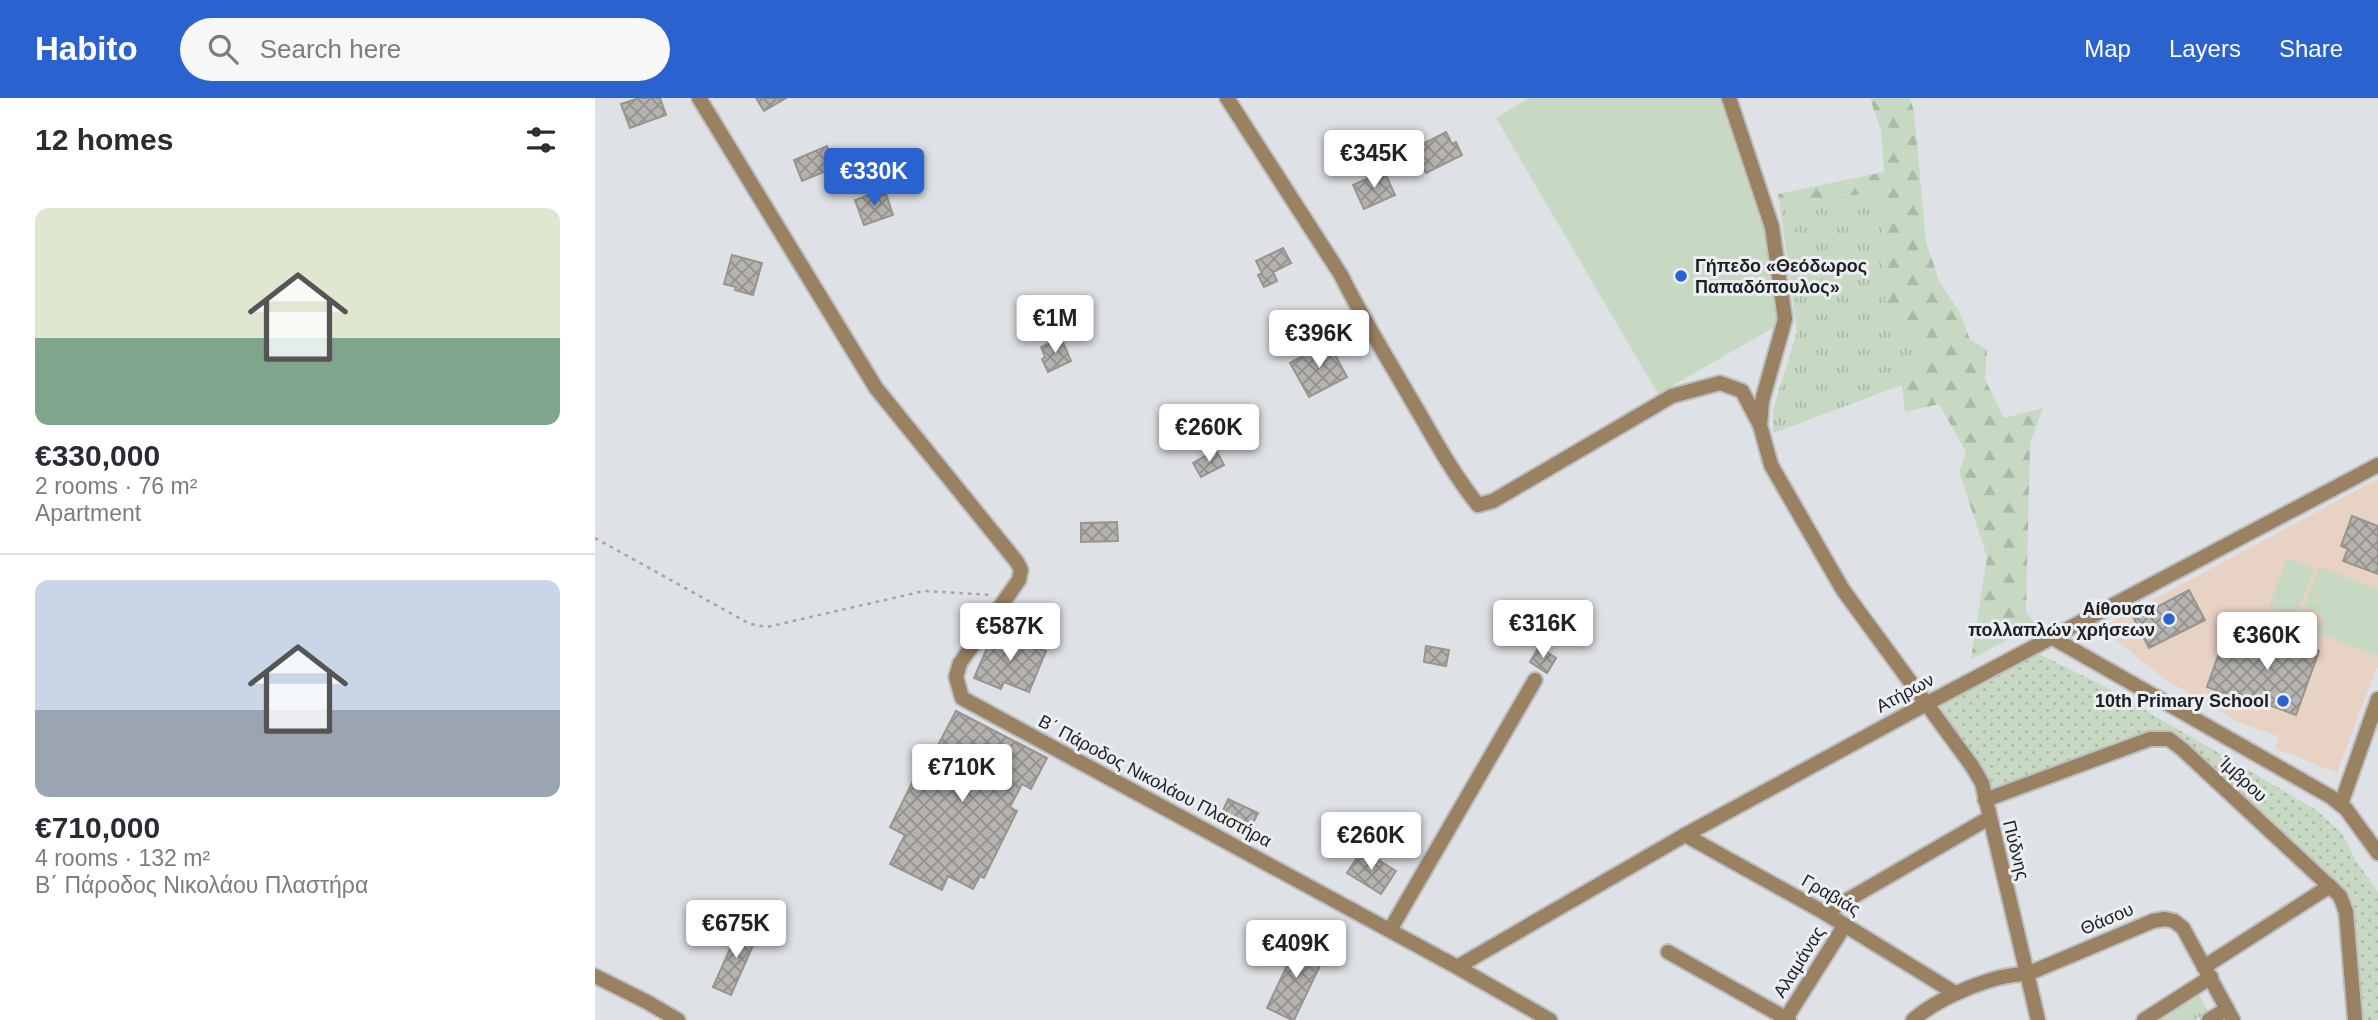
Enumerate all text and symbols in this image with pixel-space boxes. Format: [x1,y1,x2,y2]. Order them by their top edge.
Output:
search box [180,18,670,81]
text: Habito [35,30,138,67]
icon: search [204,30,242,68]
text: Search here [260,34,401,64]
text: Map [2084,35,2131,62]
text: Layers [2169,35,2241,62]
text: Share [2279,35,2343,62]
icon: filters [522,121,560,159]
text: 12 homes [35,123,173,156]
pin: €345K [1325,130,1423,190]
text: €345K [1340,140,1408,166]
pin: €330K [825,148,923,208]
text: €330K [840,158,908,184]
icon: home [235,254,361,380]
place label: Γήπεδο «Θεόδωρος Παπαδόπουλος» [1695,256,1867,297]
marker: Γήπεδο «Θεόδωρος Παπαδόπουλος» [1673,268,1689,284]
pin: €1M [1021,296,1089,355]
text: €1M [1033,305,1077,331]
pin: €396K [1270,310,1368,370]
text: €396K [1285,320,1353,346]
pin: €260K [1160,404,1258,464]
text: €260K [1175,414,1243,440]
text: €330,000 [35,439,160,472]
text: 2 rooms · 76 m² [35,473,197,499]
text: Apartment [35,500,141,526]
place label: Αίθουσα πολλαπλών χρήσεων [1968,599,2155,640]
pin: €316K [1494,601,1592,660]
pin: €587K [961,603,1059,663]
text: €316K [1509,610,1577,636]
marker: Αίθουσα πολλαπλών χρήσεων [2161,611,2177,627]
pin: €360K [2218,612,2316,672]
text: €587K [976,613,1044,639]
text: €360K [2233,622,2301,648]
icon: home [235,626,361,752]
street label: Ατήρων [1873,670,1937,716]
place label: 10th Primary School [2095,691,2269,711]
marker: 10th Primary School [2275,693,2291,709]
street label: Β΄ Πάροδος Νικολάου Πλαστήρα [1035,711,1275,851]
pin: €710K [913,744,1011,804]
street label: Ίμβρου [2214,751,2271,806]
text: €710K [928,754,996,780]
text: €710,000 [35,811,160,844]
pin: €260K [1322,812,1420,872]
street label: Πύδνης [1999,818,2033,882]
text: €260K [1337,822,1405,848]
text: 4 rooms · 132 m² [35,845,210,871]
street label: Γραβιάς [1798,870,1864,920]
text: Β΄ Πάροδος Νικολάου Πλαστήρα [35,872,368,898]
street label: Θάσου [2078,899,2136,939]
pin: €675K [687,900,785,960]
text: €675K [702,910,770,936]
pin: €409K [1247,920,1345,980]
street label: Αλαμάνας [1769,923,1829,1001]
text: €409K [1262,930,1330,956]

